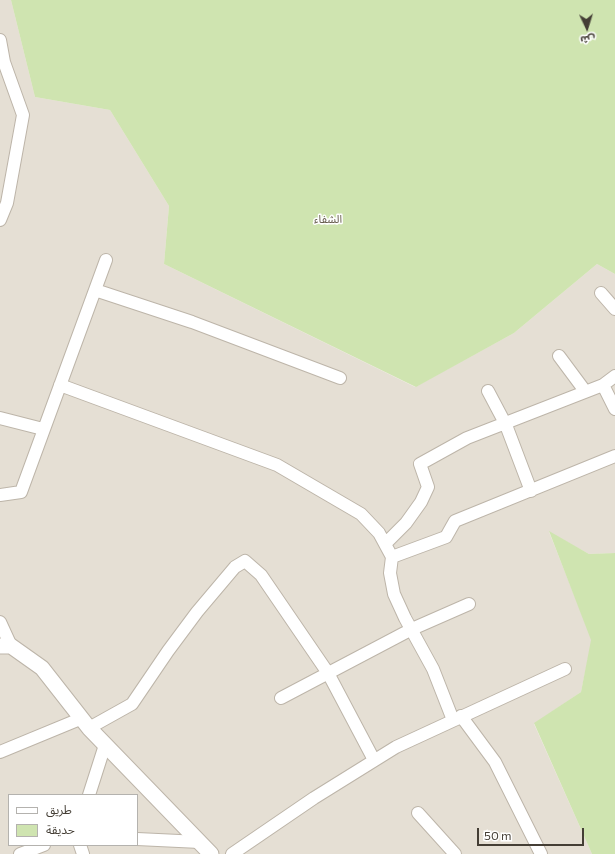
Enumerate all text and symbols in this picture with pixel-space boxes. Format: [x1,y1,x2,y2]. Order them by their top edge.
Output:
north arrow [567,8,607,48]
text: ش [580,33,596,47]
district label: الشفاء [314,212,342,226]
legend [8,794,138,846]
text: طريق [46,802,72,816]
scale bar [479,820,586,846]
text: حديقة [46,822,75,836]
text: 50 m [484,828,512,842]

